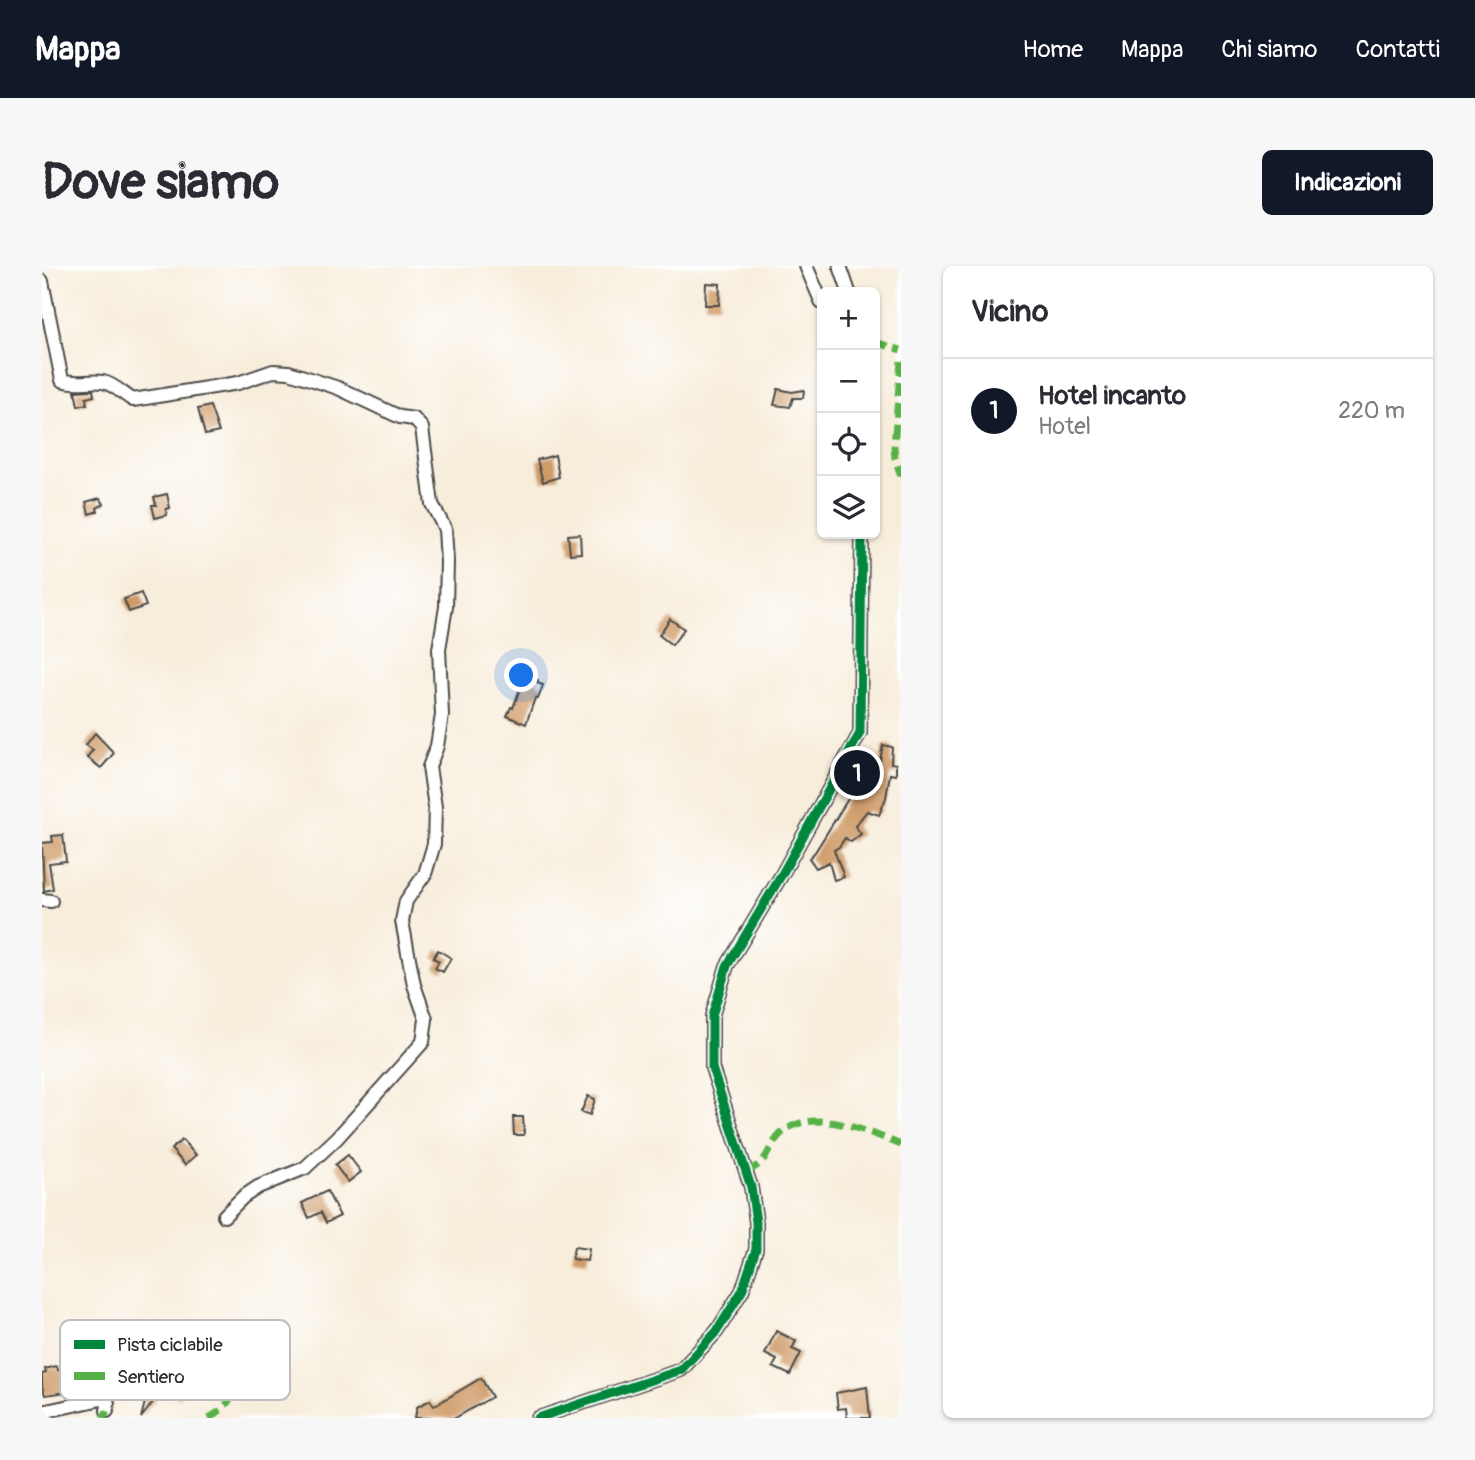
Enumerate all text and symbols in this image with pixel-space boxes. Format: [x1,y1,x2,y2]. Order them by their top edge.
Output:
text: Mappa [35,29,121,70]
text: Home [1023,35,1083,64]
text: Mappa [1121,35,1183,64]
text: Chi siamo [1221,35,1317,64]
text: Contatti [1355,35,1440,64]
button: Indicazioni [1262,150,1433,215]
text: Dove siamo [42,152,279,213]
map controls [817,287,880,539]
button: + [817,287,880,350]
text: Vicino [971,293,1048,330]
button: − [817,350,880,413]
text: Hotel incanto [1038,380,1186,412]
text: 1 [990,396,999,425]
text: 220 m [1338,396,1405,425]
text: Hotel [1038,412,1091,441]
button: locate [817,413,880,476]
button: layers [817,476,880,539]
your location [504,658,538,692]
pin: 1 [834,747,880,799]
legend [60,1320,290,1400]
text: Pista ciclabile [117,1333,223,1357]
text: Sentiero [117,1365,185,1389]

